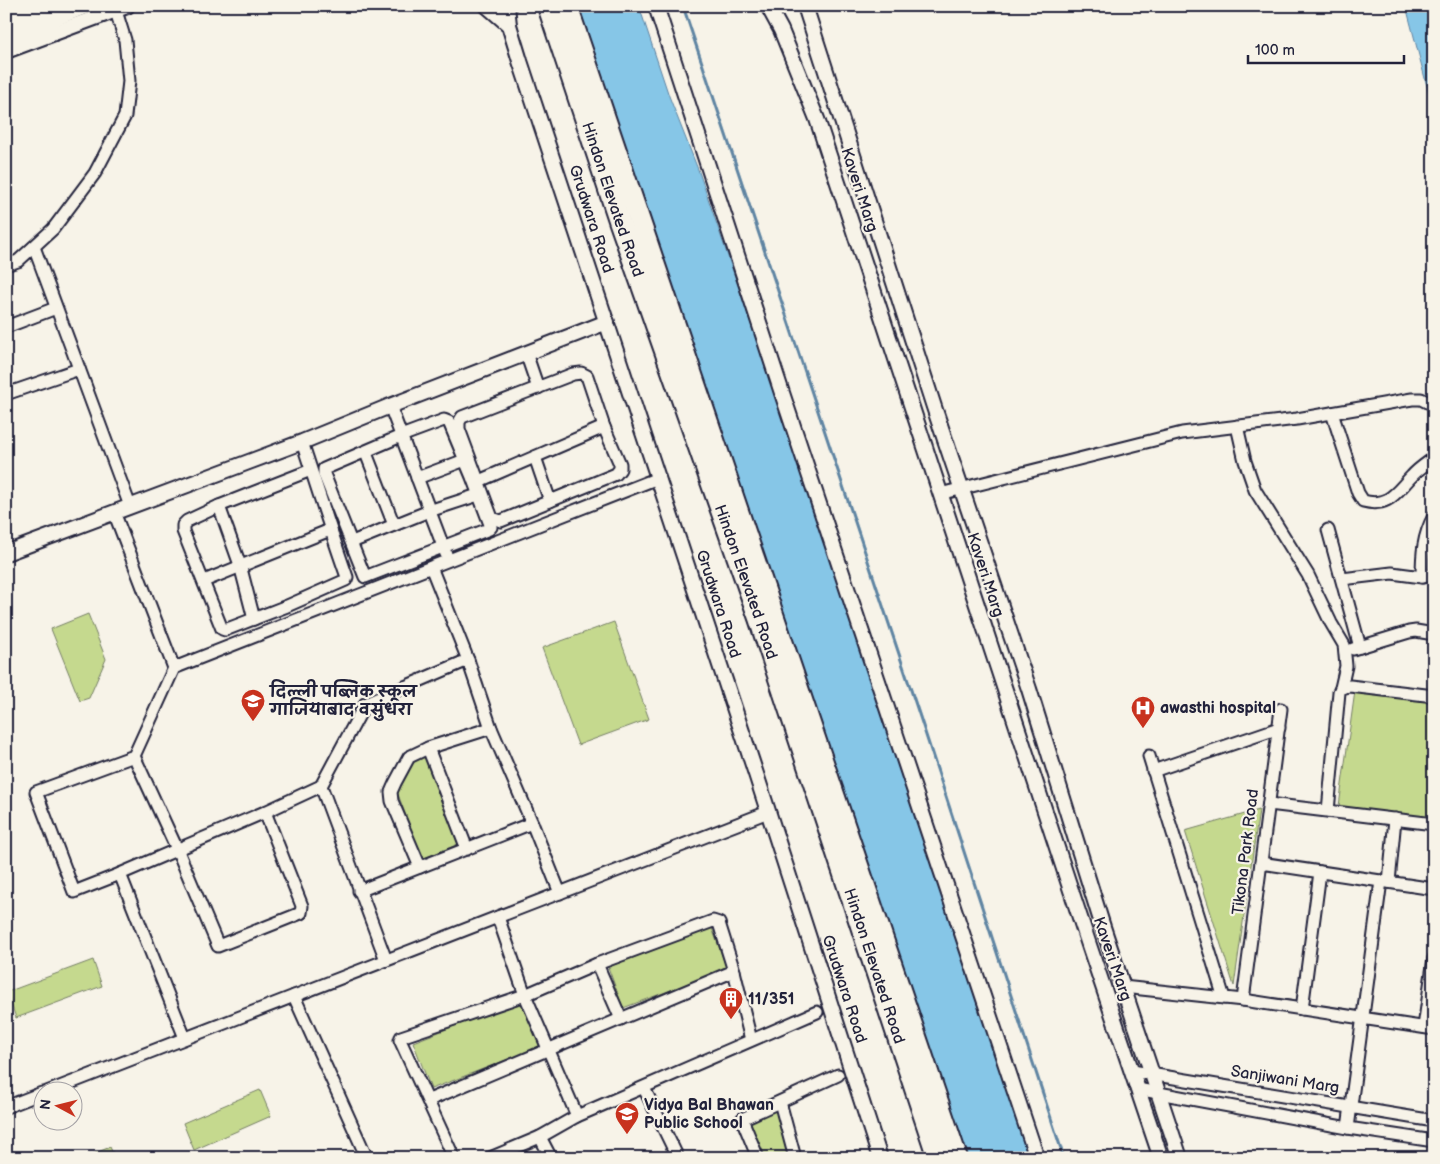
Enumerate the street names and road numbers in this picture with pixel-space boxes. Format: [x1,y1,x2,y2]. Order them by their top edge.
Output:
street label: Hindon Elevated Road [578,120,648,279]
street label: Kaveri Marg [836,145,882,235]
street label: Grudwara Road [565,163,617,275]
street label: Hindon Elevated Road [710,502,781,662]
street label: Kaveri Marg [962,530,1008,620]
street label: Grudwara Road [692,548,744,660]
street label: Tikona Park Road [1229,788,1263,916]
street label: Hindon Elevated Road [840,886,909,1046]
street label: Kaveri Marg [1089,914,1135,1004]
street label: Grudwara Road [818,933,870,1045]
street label: Sanjiwani Marg [1229,1062,1341,1098]

